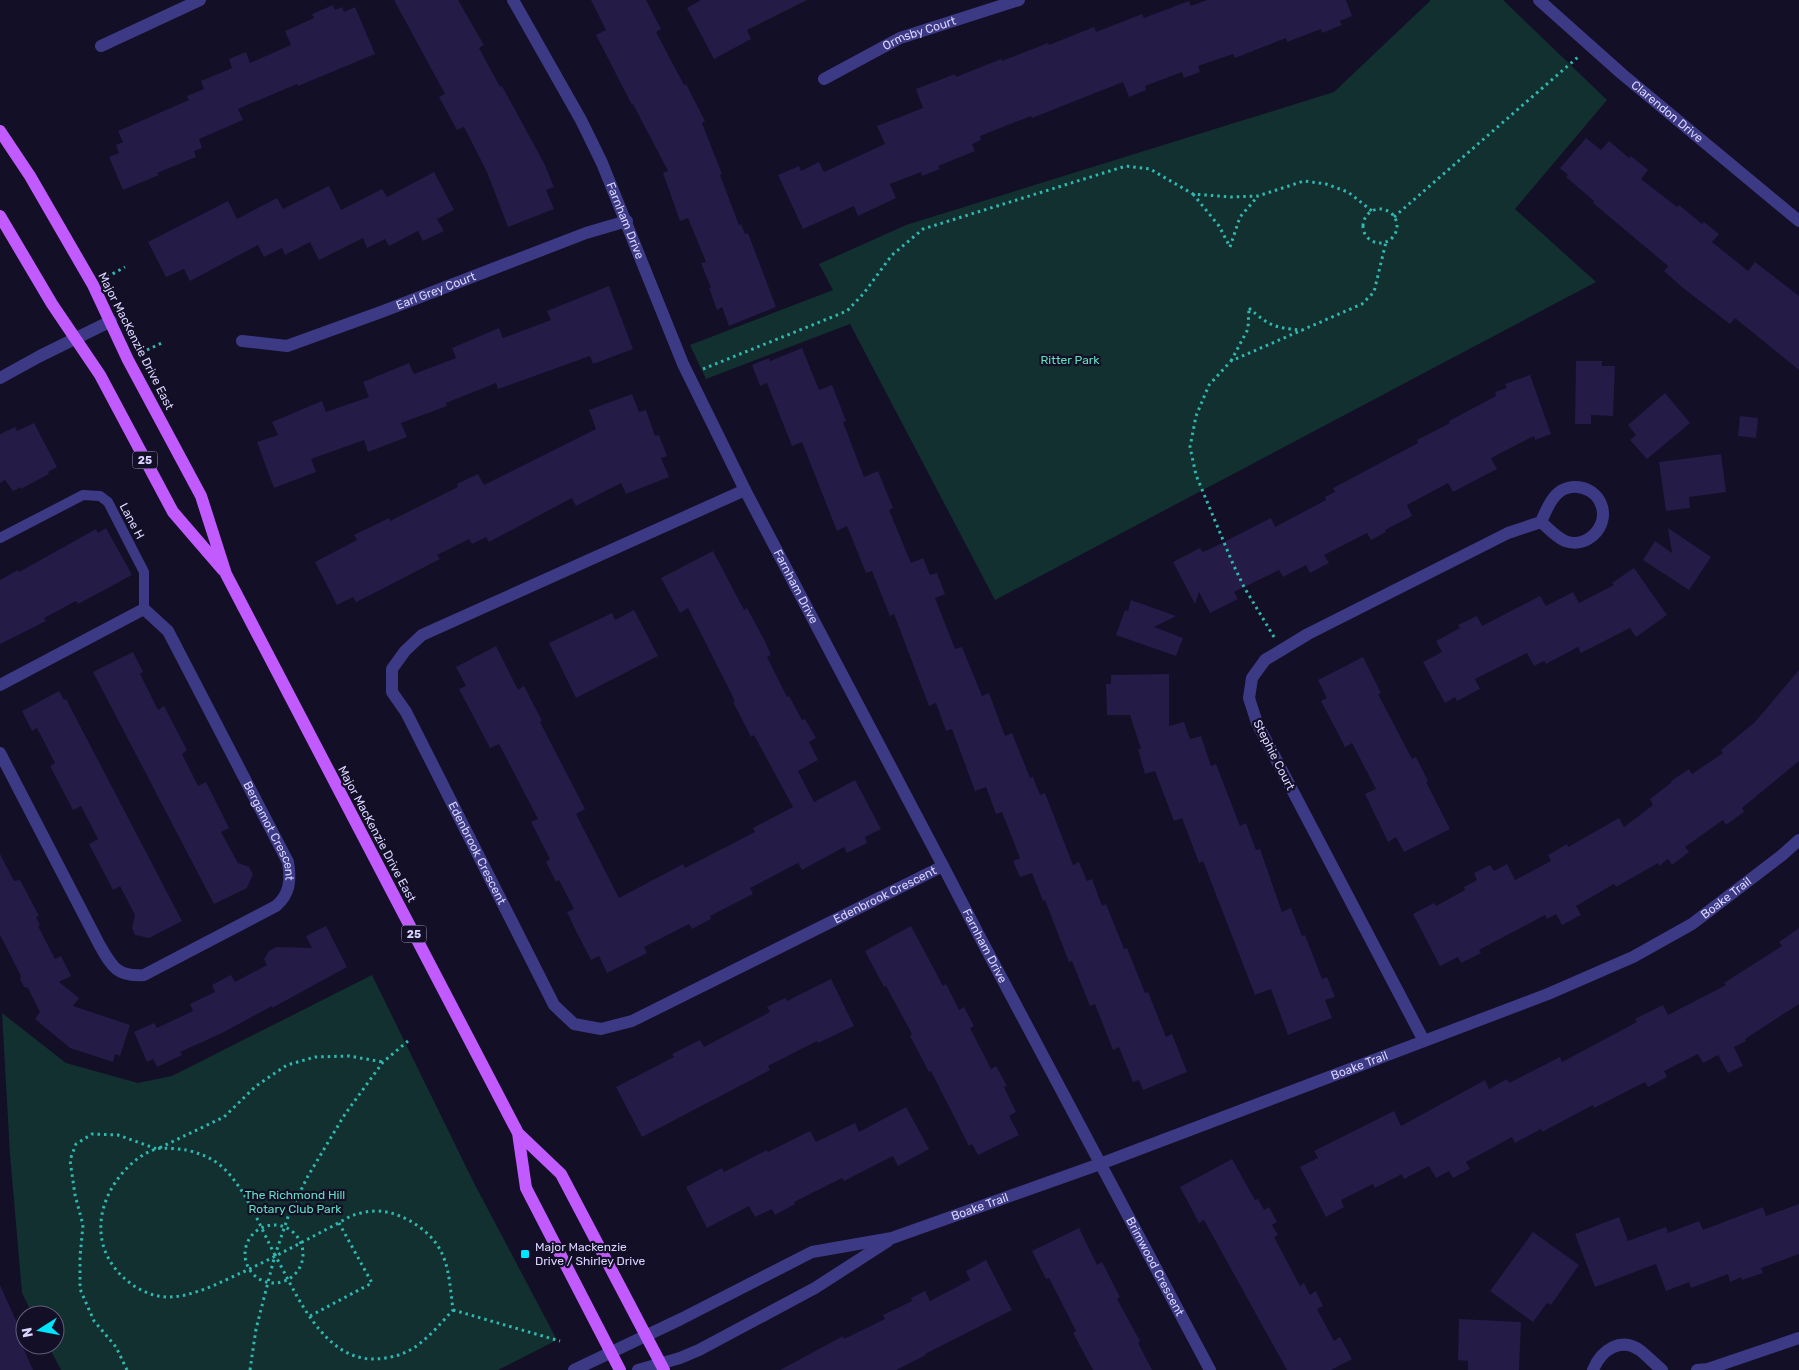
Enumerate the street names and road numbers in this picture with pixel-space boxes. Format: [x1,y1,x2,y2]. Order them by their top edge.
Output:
street label: Ormsby Court [880,14,958,53]
street label: Clarendon Drive [1628,78,1706,146]
street label: Farnham Drive [604,180,647,261]
street label: Earl Grey Court [394,269,478,313]
street label: Major MacKenzie Drive East [95,270,177,412]
road number: 25 [132,452,158,468]
street label: Lane H [117,501,147,541]
street label: Farnham Drive [771,547,821,626]
street label: Stephie Court [1250,717,1298,793]
street label: Major MacKenzie Drive East [335,763,419,905]
street label: Bergamot Crescent [240,779,296,881]
street label: Edenbrook Crescent [445,799,509,907]
street label: Edenbrook Crescent [831,863,939,926]
street label: Boake Trail [1698,874,1754,922]
street label: Farnham Drive [960,907,1010,986]
road number: 25 [402,926,426,942]
street label: Boake Trail [1329,1048,1390,1083]
street label: Boake Trail [949,1190,1010,1223]
street label: Brimwood Crescent [1123,1215,1187,1319]

